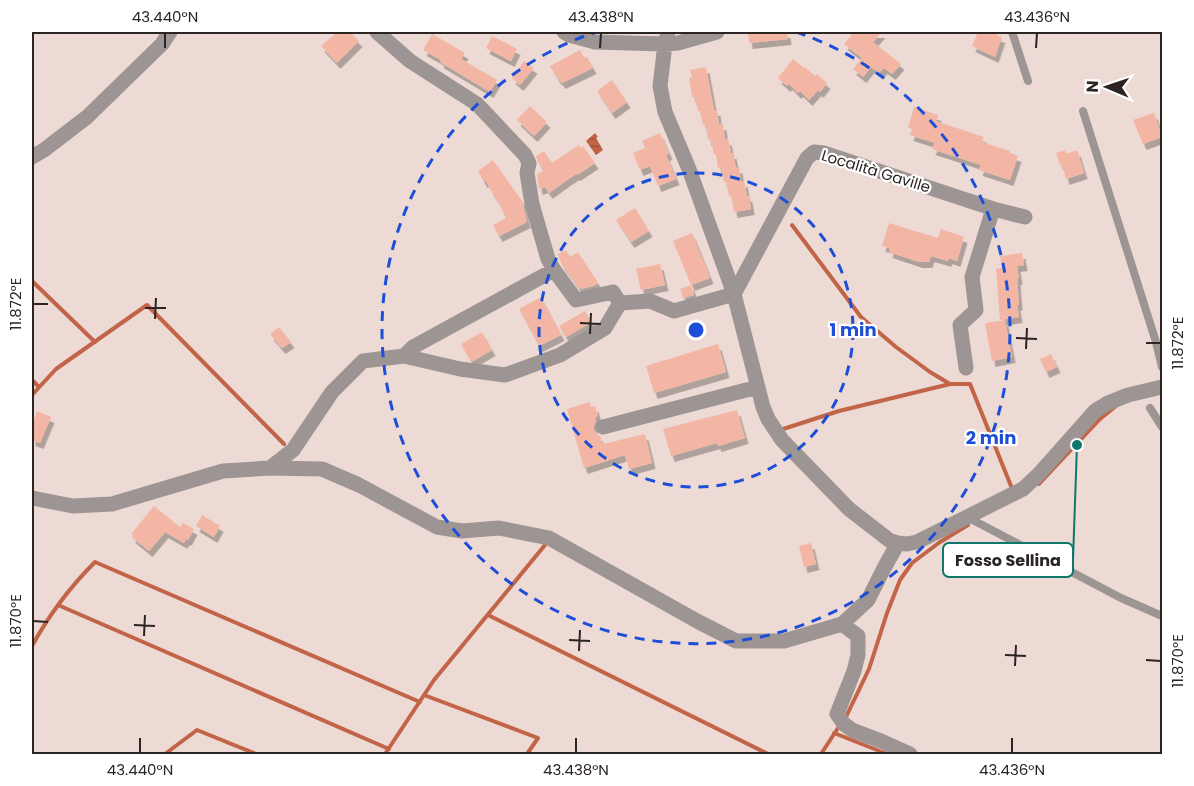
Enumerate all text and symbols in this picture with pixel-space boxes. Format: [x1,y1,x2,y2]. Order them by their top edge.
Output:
text: 43.440°N [132,6,198,27]
text: 43.438°N [568,6,634,27]
text: 43.436°N [1004,6,1070,27]
north arrow [1077,57,1137,117]
text: N [1081,80,1104,93]
street label: Località Gaville [819,144,933,198]
text: 11.872°E [5,278,26,330]
text: 1 min [829,317,877,342]
text: 11.872°E [1167,317,1188,369]
centre of rings [686,320,706,340]
text: 2 min [966,425,1016,450]
callout: Fosso Sellina [943,543,1073,577]
text: Fosso Sellina [955,549,1061,572]
text: 11.870°E [5,594,26,648]
text: 11.870°E [1167,634,1188,688]
text: 43.440°N [107,759,173,780]
text: 43.438°N [543,759,609,780]
text: 43.436°N [979,759,1045,780]

